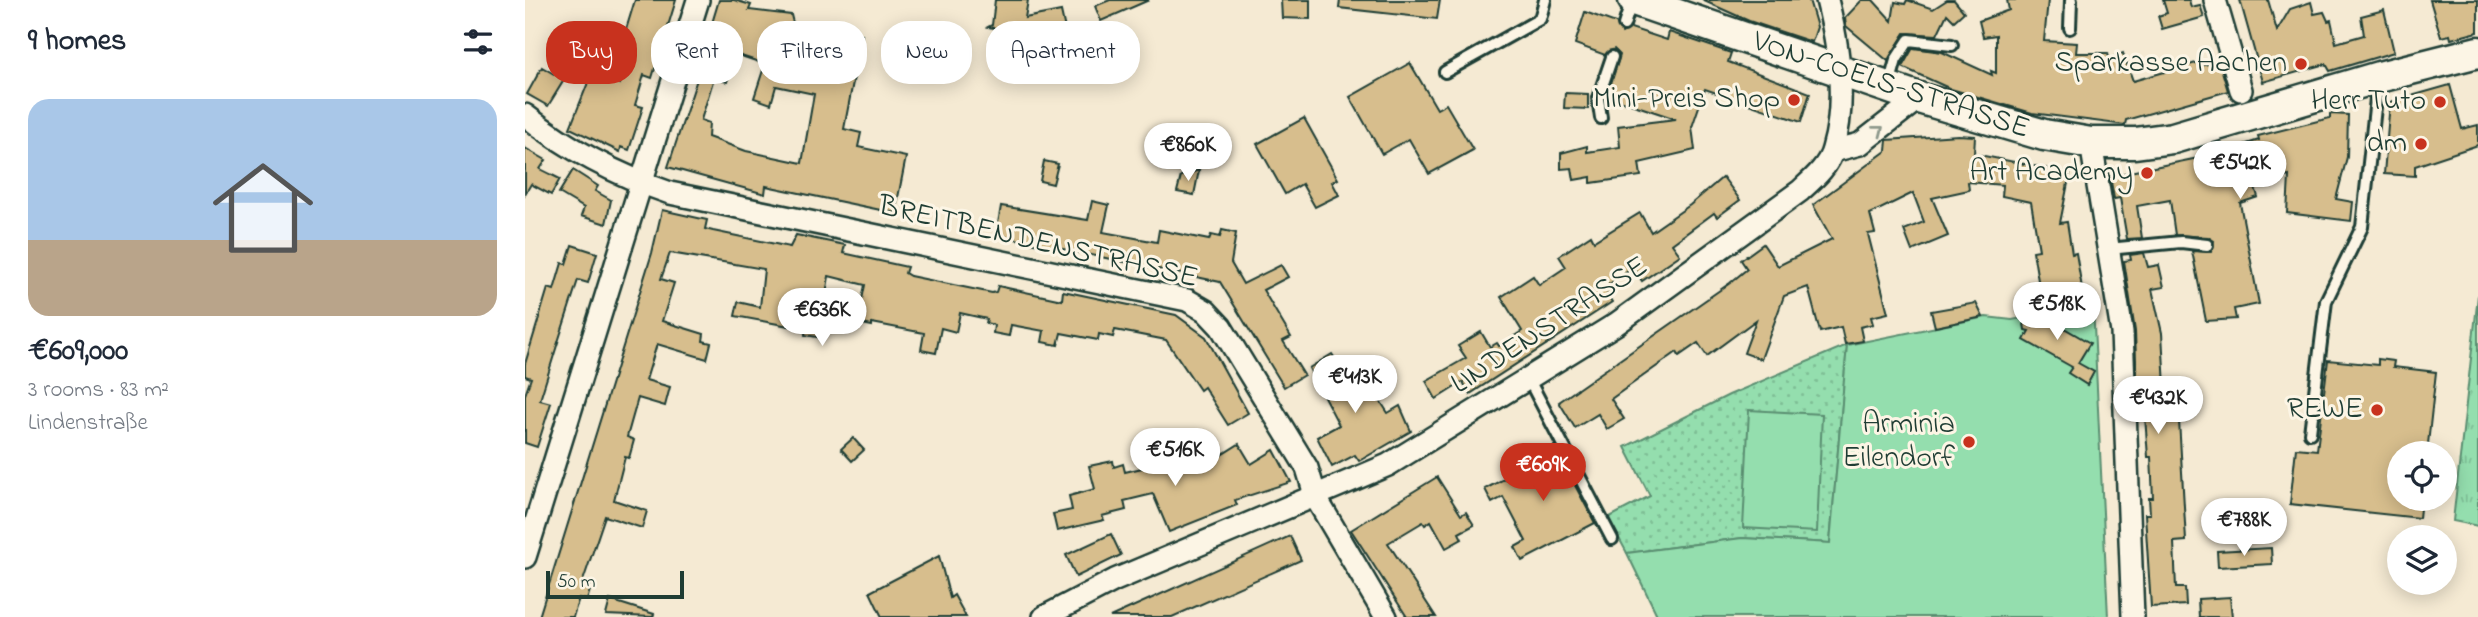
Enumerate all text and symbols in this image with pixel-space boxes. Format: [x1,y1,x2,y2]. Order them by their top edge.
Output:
text: 9 homes [28,20,126,64]
street label: VON-COELS-STRASSE [1746,20,2035,152]
chip: Buy [546,21,637,84]
chip: Rent [651,21,743,84]
chip: Filters [757,21,867,84]
chip: New [881,21,972,84]
chip: Apartment [986,21,1140,84]
icon: filters [459,23,497,61]
place label: Sparkasse Aachen [2055,42,2287,86]
marker: Sparkasse Aachen [2293,56,2309,72]
place label: Mini-Preis Shop [1593,78,1780,122]
place label: Herr Tuto [2311,80,2426,124]
marker: Mini-Preis Shop [1786,92,1802,108]
marker: Herr Tuto [2432,94,2448,110]
place label: dm [2367,122,2407,166]
pin: €860K [1139,124,1237,183]
one-way arrow [1871,125,1883,138]
text: €860K [1160,129,1216,162]
marker: dm [2413,136,2429,152]
pin: €542K [2191,142,2289,201]
icon: home [200,145,326,271]
text: €542K [2209,147,2271,180]
place label: Art Academy [1969,151,2133,195]
marker: Art Academy [2139,165,2155,181]
street label: BREITBENDENSTRASSE [873,185,1202,301]
street label: LINDENSTRASSE [1443,246,1657,406]
pin: €518K [2008,282,2106,342]
pin: €636K [773,288,871,348]
text: €518K [2029,288,2085,321]
text: €636K [794,294,850,327]
text: €609,000 [28,330,128,374]
pin: €413K [1306,356,1404,415]
text: €413K [1328,361,1382,394]
text: 3 rooms · 83 m² [28,374,169,407]
pin: €432K [2109,376,2207,436]
text: €432K [2129,382,2187,415]
place label: REWE [2287,388,2363,432]
marker: REWE [2369,402,2385,418]
place label: Arminia Eilendorf [1842,403,1955,481]
text: Lindenstraße [28,407,148,440]
pin: €516K [1126,428,1224,488]
text: €516K [1146,434,1204,467]
marker: Arminia Eilendorf [1961,434,1977,450]
map controls [2387,441,2457,595]
button: locate [2387,441,2457,511]
pin: €609K [1494,444,1592,503]
text: €609K [1516,449,1570,482]
pin: €788K [2195,498,2293,558]
text: €788K [2217,504,2271,537]
button: layers [2387,525,2457,595]
scale bar [546,568,684,600]
text: 50 m [557,569,596,596]

